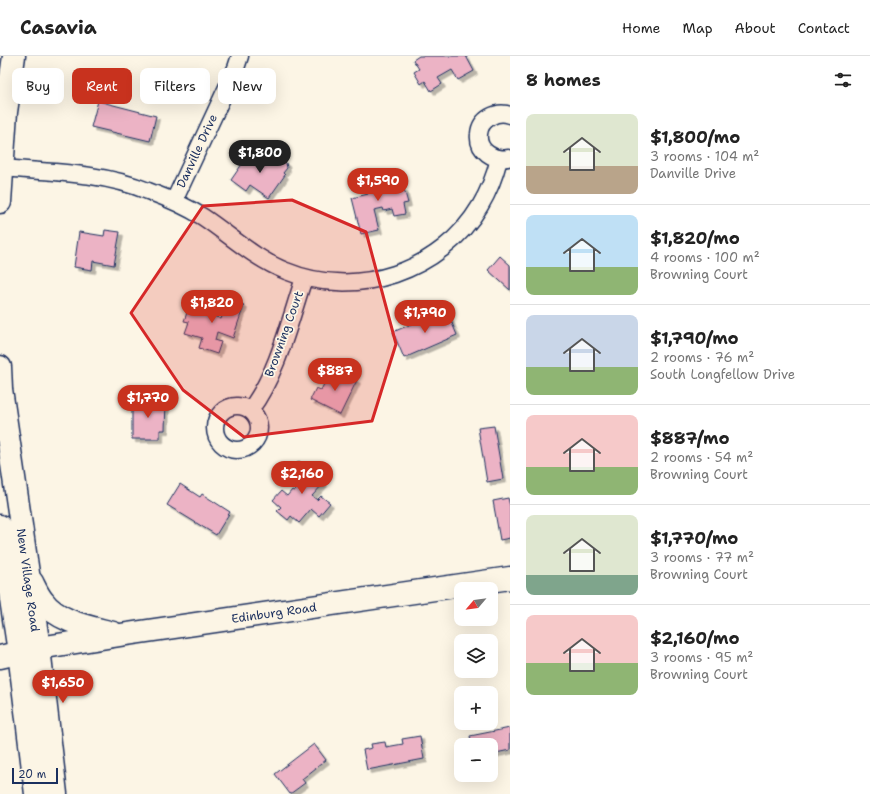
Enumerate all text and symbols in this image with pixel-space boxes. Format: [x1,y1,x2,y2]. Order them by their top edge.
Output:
text: Casavia [20,15,97,40]
text: Home [622,19,661,37]
text: Map [683,19,713,37]
text: About [735,19,776,37]
text: Contact [798,19,850,37]
chip: Buy [12,68,64,104]
chip: Rent [72,68,132,104]
chip: Filters [140,68,210,104]
chip: New [218,68,276,104]
text: 8 homes [526,69,601,91]
icon: filters [832,69,854,91]
street label: Danville Drive [173,111,221,190]
text: $1,800/mo [650,126,740,148]
icon: home [558,130,606,178]
pin: $1,800 [227,140,293,174]
text: $1,800 [238,144,282,161]
text: 3 rooms · 104 m² [650,148,759,165]
text: Danville Drive [650,165,736,182]
pin: $1,590 [345,168,411,202]
text: $1,590 [356,172,400,189]
text: $1,820/mo [650,227,740,249]
icon: home [558,231,606,279]
text: 4 rooms · 100 m² [650,249,760,266]
text: Browning Court [650,266,748,283]
street label: Browning Court [261,289,307,379]
pin: $1,820 [179,290,245,324]
text: $1,820 [190,294,234,311]
pin: $1,790 [392,300,458,334]
text: $1,790 [403,304,447,321]
text: $1,790/mo [650,327,739,349]
icon: home [558,331,606,379]
text: 2 rooms · 76 m² [650,349,754,366]
pin: $887 [311,358,359,392]
text: $887 [317,362,353,379]
text: South Longfellow Drive [650,366,795,383]
pin: $1,770 [115,385,181,419]
text: $1,770 [127,389,169,406]
text: $887/mo [650,427,730,449]
icon: home [558,431,606,479]
text: 2 rooms · 54 m² [650,449,753,466]
pin: $2,160 [269,461,335,495]
text: $2,160 [280,465,324,482]
text: Browning Court [650,466,748,483]
street label: New Village Road [13,527,43,633]
text: $1,770/mo [650,527,738,549]
icon: home [558,531,606,579]
text: 3 rooms · 77 m² [650,549,754,566]
text: Browning Court [650,566,748,583]
north arrow [454,582,498,626]
map controls [454,582,498,782]
street label: Edinburg Road [230,599,318,627]
text: $2,160/mo [650,627,739,649]
icon: home [558,631,606,679]
button: layers [454,634,498,678]
text: 3 rooms · 95 m² [650,649,753,666]
text: Browning Court [650,666,748,683]
pin: $1,650 [30,670,96,704]
text: $1,650 [41,674,85,691]
button: + [454,686,498,730]
button: − [454,738,498,782]
scale bar [12,766,58,785]
text: 20 m [18,767,46,782]

